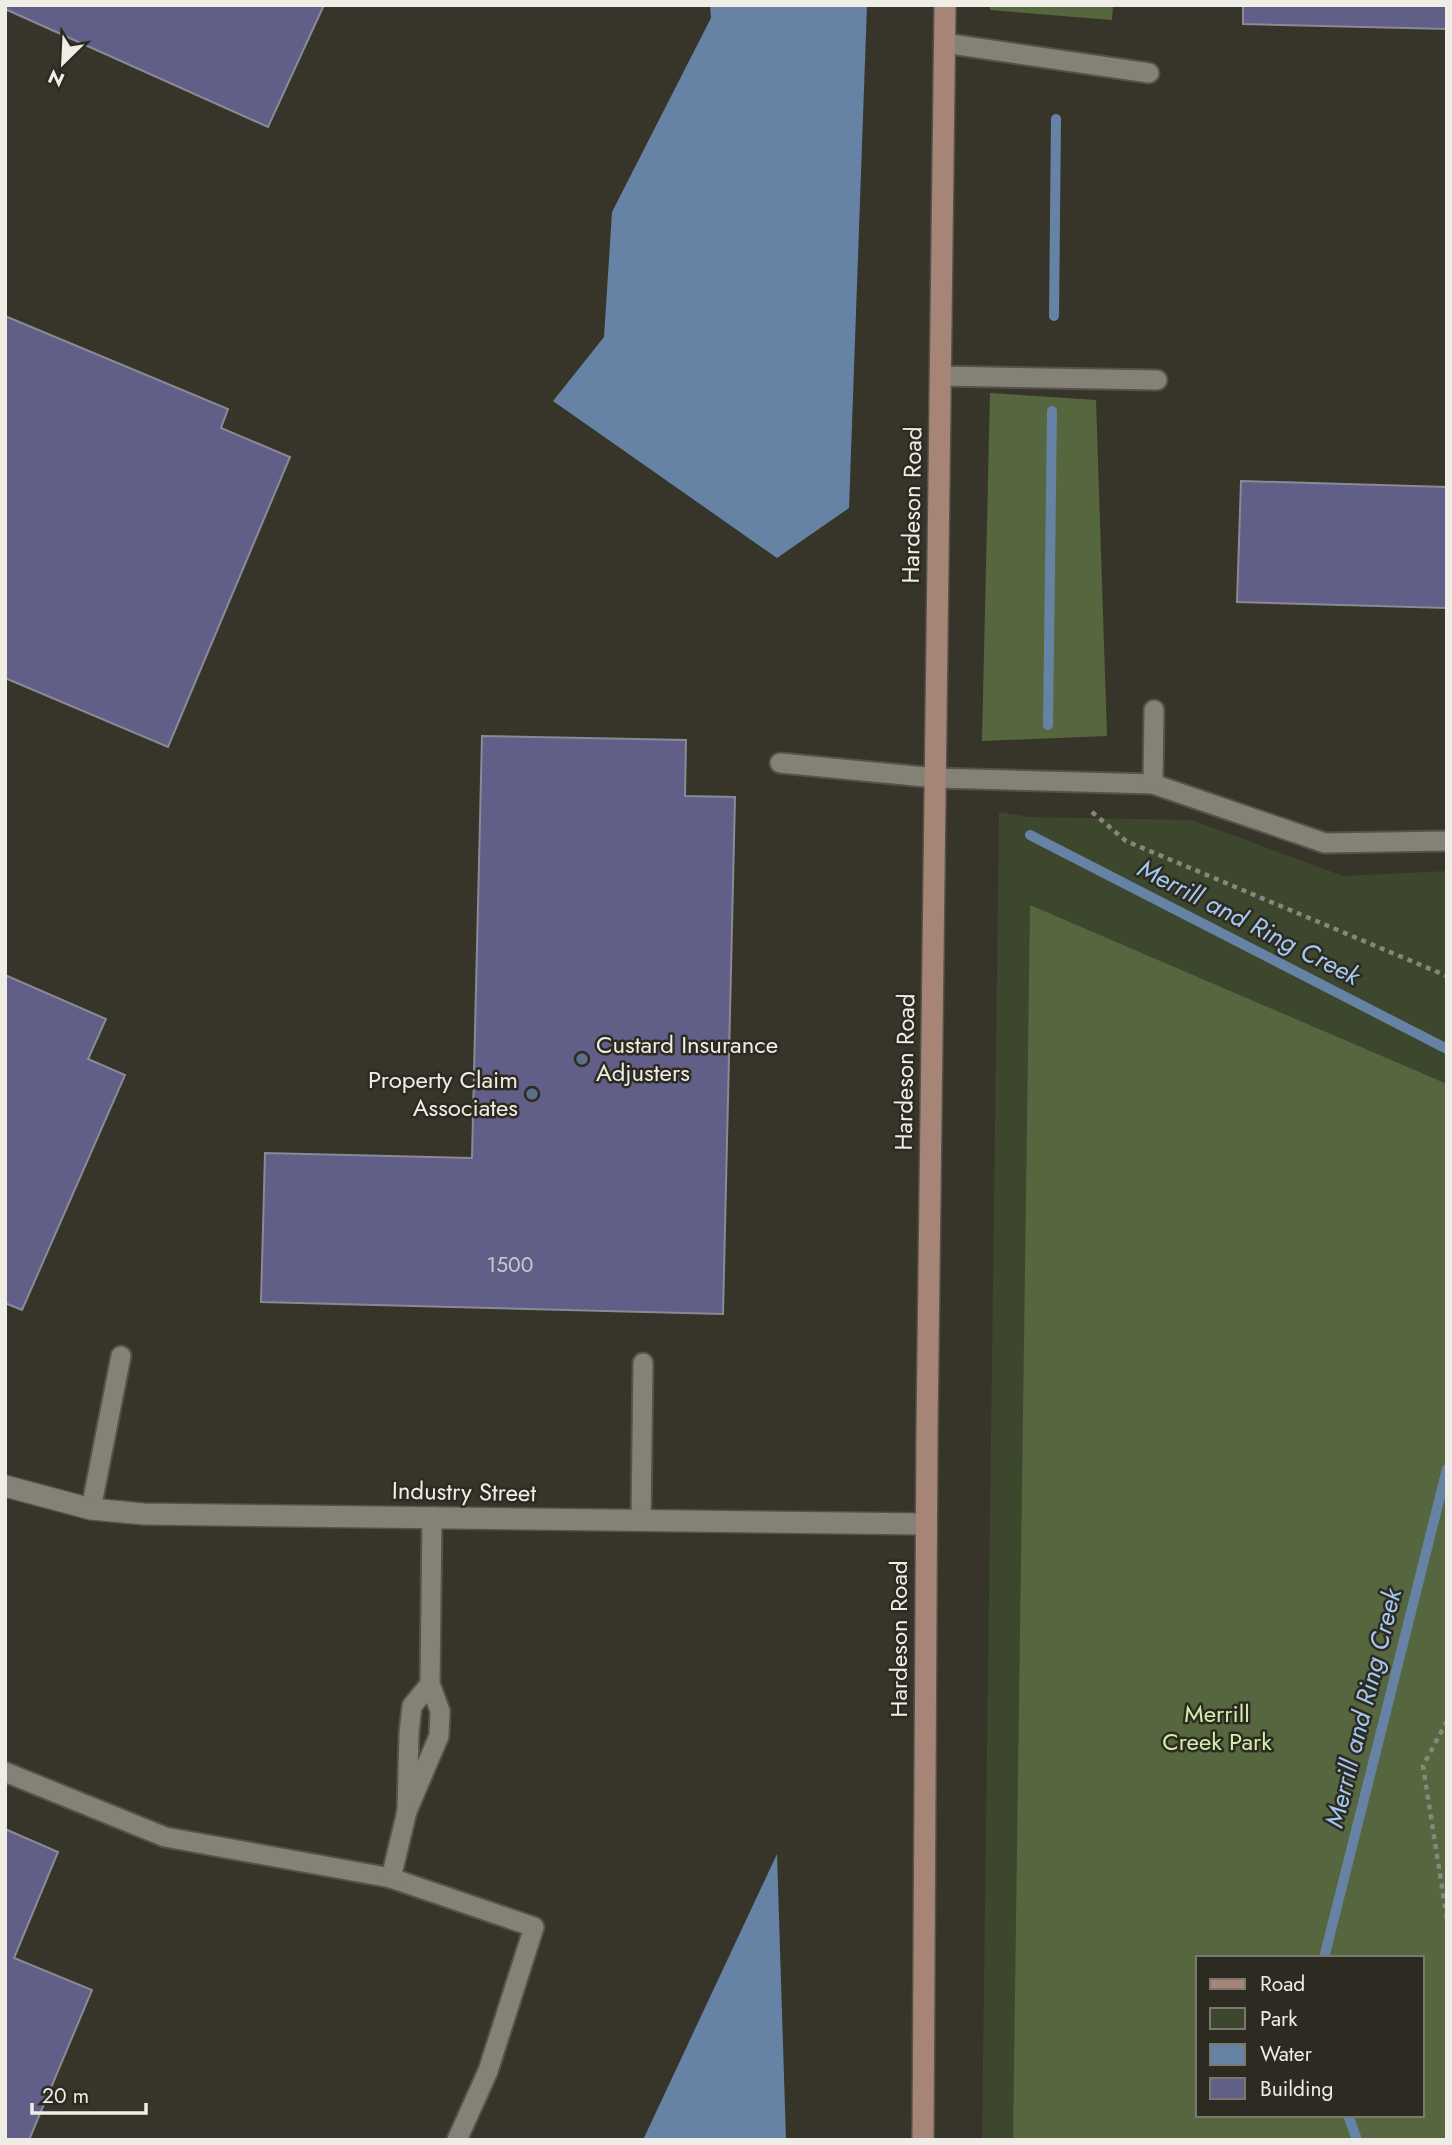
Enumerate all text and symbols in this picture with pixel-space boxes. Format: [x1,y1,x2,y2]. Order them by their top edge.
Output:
north arrow [28,28,98,98]
text: N [44,63,69,93]
street label: Hardeson Road [893,426,930,584]
water label: Merrill and Ring Creek [1131,849,1369,995]
street label: Hardeson Road [886,993,923,1151]
place label: Custard Insurance Adjusters [596,1027,778,1090]
marker: Custard Insurance Adjusters [574,1051,590,1067]
place label: Property Claim Associates [368,1062,518,1125]
marker: Property Claim Associates [524,1086,540,1102]
house number: 1500 [487,1250,533,1280]
street label: Industry Street [392,1473,537,1510]
street label: Hardeson Road [881,1560,916,1718]
water label: Merrill and Ring Creek [1315,1583,1412,1832]
park label: Merrill Creek Park [1162,1696,1272,1759]
legend [1196,1956,1424,2117]
text: Road [1260,1969,1305,1999]
text: Park [1260,2004,1298,2034]
text: Water [1260,2039,1313,2069]
scale bar [32,2072,145,2116]
text: Building [1260,2074,1333,2104]
text: 20 m [42,2081,89,2111]

